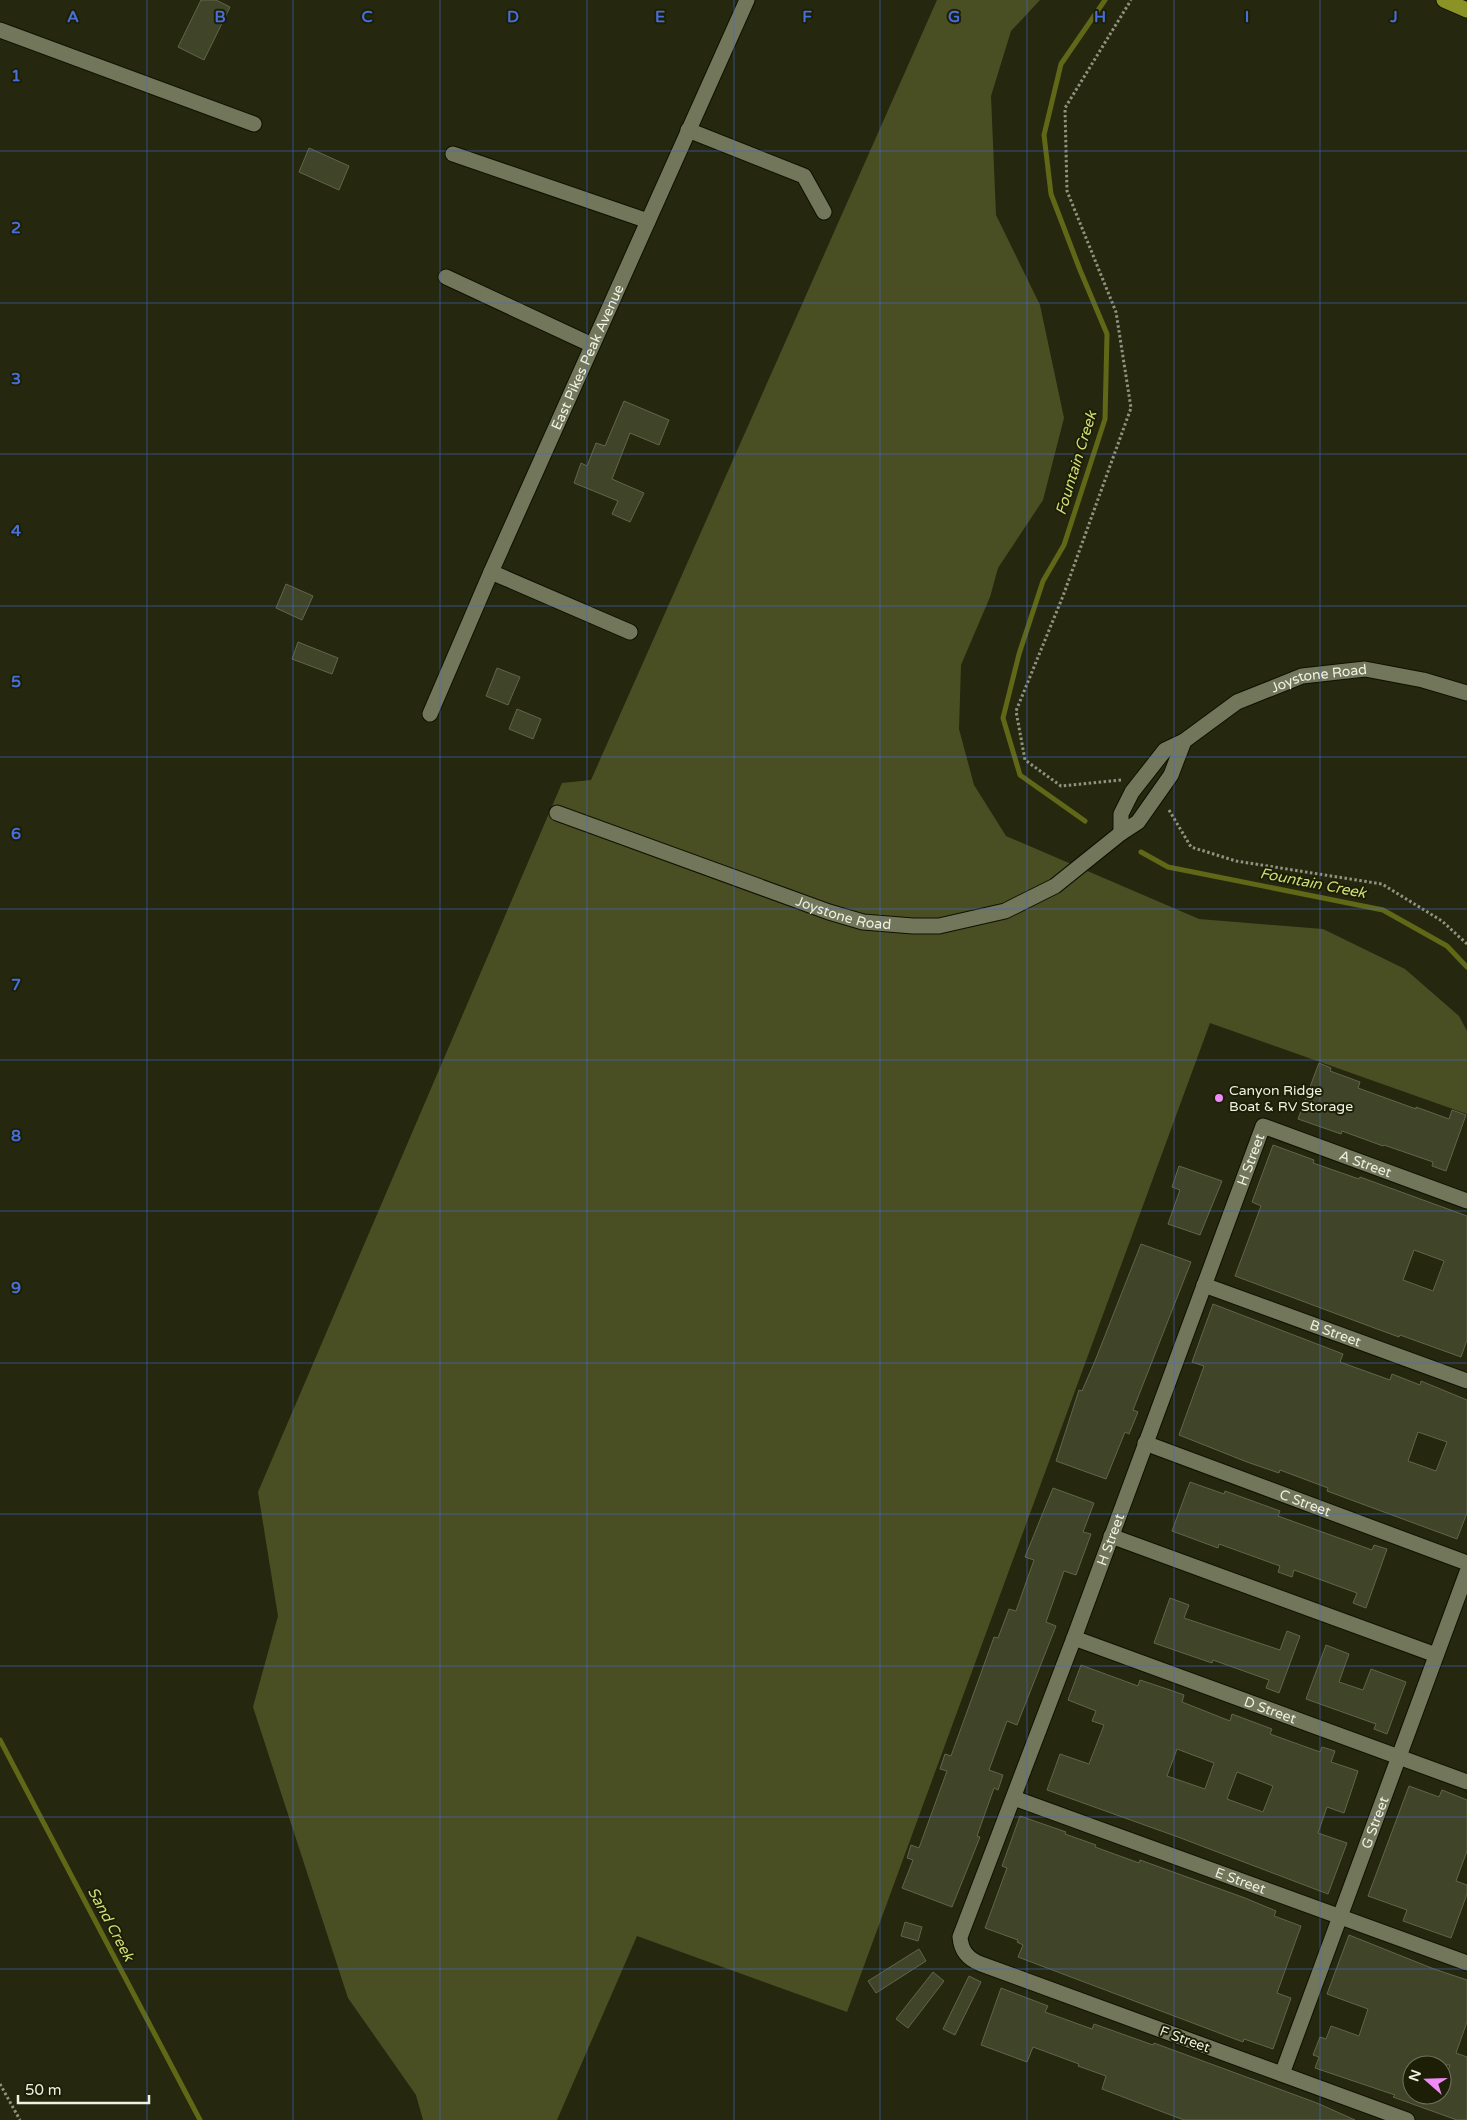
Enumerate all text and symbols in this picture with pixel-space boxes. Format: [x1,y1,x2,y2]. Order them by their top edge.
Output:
text: A [67,7,79,27]
text: B [214,7,226,27]
text: C [361,7,373,27]
text: D [507,7,519,27]
text: E [655,7,665,27]
text: F [802,7,812,27]
text: G [948,7,960,27]
text: H [1094,7,1106,27]
text: I [1245,7,1249,27]
text: J [1389,7,1398,27]
text: 1 [11,66,21,86]
text: 2 [11,218,21,238]
street label: East Pikes Peak Avenue [548,282,628,433]
text: 3 [11,369,21,389]
water label: Fountain Creek [1052,407,1101,517]
text: 4 [11,521,21,541]
street label: Joystone Road [1268,661,1368,697]
text: 5 [11,672,21,692]
text: 6 [11,824,21,844]
water label: Fountain Creek [1258,864,1369,902]
street label: Joystone Road [793,893,892,933]
text: 7 [11,975,21,995]
place label: Canyon Ridge Boat & RV Storage [1229,1082,1353,1115]
marker: Canyon Ridge Boat & RV Storage [1213,1092,1225,1104]
text: 8 [11,1126,21,1146]
street label: H Street [1234,1131,1269,1188]
street label: A Street [1337,1147,1394,1182]
text: 9 [11,1278,21,1298]
street label: B Street [1307,1316,1364,1351]
street label: C Street [1277,1486,1334,1521]
street label: H Street [1093,1511,1128,1568]
street label: D Street [1242,1693,1299,1728]
street label: G Street [1358,1794,1393,1851]
street label: E Street [1213,1864,1269,1898]
water label: Sand Creek [84,1884,139,1966]
street label: F Street [1157,2023,1213,2057]
north arrow [1402,2055,1452,2105]
text: N [1405,2068,1425,2084]
scale bar [18,2072,149,2104]
text: 50 m [25,2081,62,2099]

